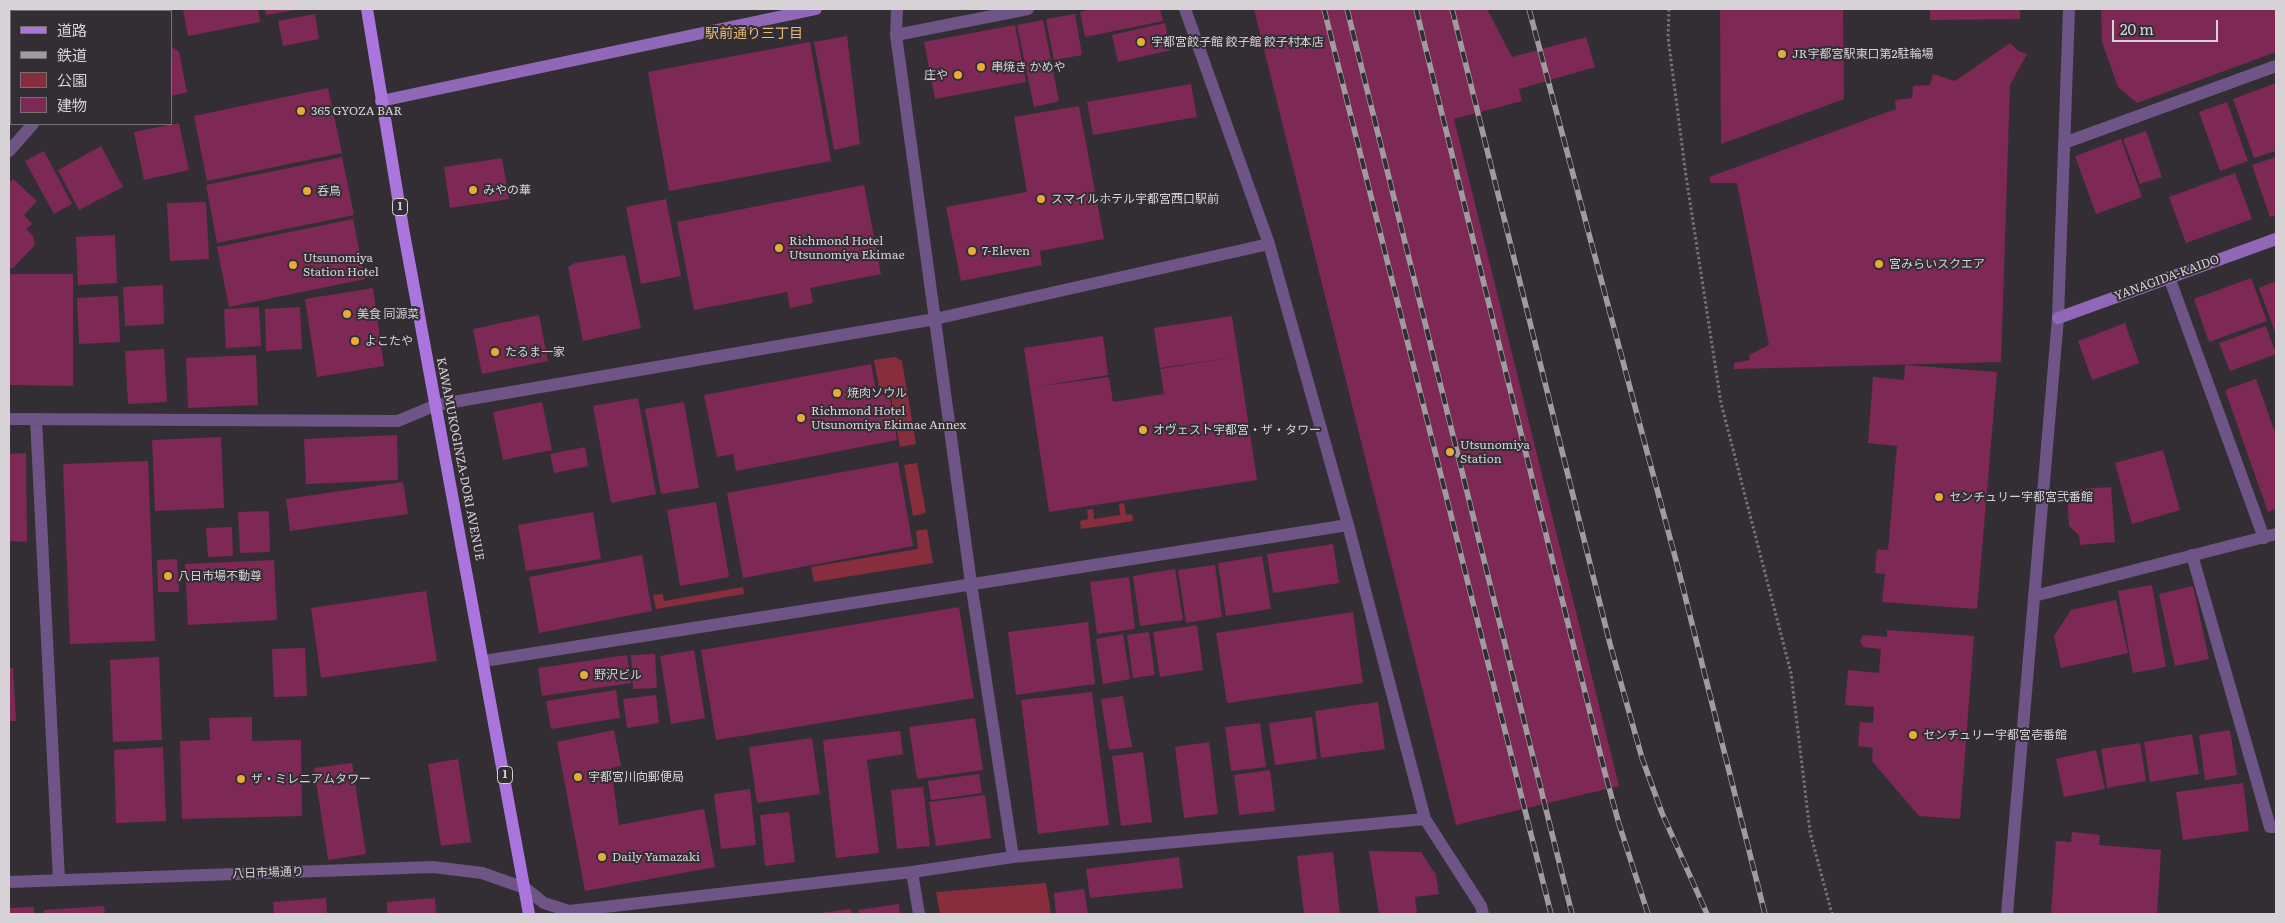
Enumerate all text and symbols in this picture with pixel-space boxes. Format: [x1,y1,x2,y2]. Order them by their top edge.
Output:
legend [10,10,172,125]
scale bar [2115,10,2221,42]
text: 20 m [2120,17,2154,40]
text: 道路 [57,18,87,41]
district label: 駅前通り三丁目 [705,26,803,42]
place label: 宇都宮餃子館 餃子館 餃子村本店 [1151,35,1324,49]
marker: 宇都宮餃子館 餃子館 餃子村本店 [1135,36,1147,48]
text: 鉄道 [57,43,87,66]
place label: JR宇都宮駅東口第2駐輪場 [1792,47,1933,61]
marker: JR宇都宮駅東口第2駐輪場 [1776,48,1788,60]
place label: 串焼き かめや [991,60,1065,74]
marker: 串焼き かめや [975,61,987,73]
text: 公園 [57,68,87,91]
place label: 庄や [924,68,948,82]
marker: 庄や [952,69,964,81]
text: 建物 [57,93,87,116]
place label: 365 GYOZA BAR [311,104,402,118]
marker: 365 GYOZA BAR [295,105,307,117]
place label: みやの華 [483,183,531,197]
place label: 呑鳥 [317,184,341,198]
marker: みやの華 [467,184,479,196]
marker: 呑鳥 [301,185,313,197]
place label: スマイルホテル宇都宮西口駅前 [1051,192,1219,206]
marker: スマイルホテル宇都宮西口駅前 [1035,193,1047,205]
road number: 1 [392,198,408,216]
place label: Richmond Hotel Utsunomiya Ekimae [789,234,905,262]
marker: Richmond Hotel Utsunomiya Ekimae [773,242,785,254]
place label: 7-Eleven [982,244,1030,258]
marker: 7-Eleven [966,245,978,257]
place label: Utsunomiya Station Hotel [303,251,379,279]
street label: YANAGIDA-KAIDO [2113,252,2221,304]
place label: 宮みらいスクエア [1889,257,1985,271]
marker: 宮みらいスクエア [1873,258,1885,270]
marker: Utsunomiya Station Hotel [287,259,299,271]
place label: 美食 同源菜 [357,307,419,321]
marker: 美食 同源菜 [341,308,353,320]
place label: よこたや [365,334,413,348]
marker: よこたや [349,335,361,347]
place label: たるま一家 [505,345,565,359]
marker: たるま一家 [489,346,501,358]
street label: KAWAMUKOGINZA-DORI AVENUE [433,356,487,562]
place label: 焼肉ソウル [847,386,907,400]
marker: 焼肉ソウル [831,387,843,399]
place label: Richmond Hotel Utsunomiya Ekimae Annex [811,404,966,432]
marker: Richmond Hotel Utsunomiya Ekimae Annex [795,412,807,424]
place label: オヴェスト宇都宮・ザ・タワー [1153,423,1321,437]
marker: オヴェスト宇都宮・ザ・タワー [1137,424,1149,436]
place label: Utsunomiya Station [1460,438,1530,466]
marker: Utsunomiya Station [1444,446,1456,458]
place label: センチュリー宇都宮弐番館 [1949,490,2093,504]
marker: センチュリー宇都宮弐番館 [1933,491,1945,503]
place label: 八日市場不動尊 [178,569,262,583]
marker: 八日市場不動尊 [162,570,174,582]
place label: 野沢ビル [594,668,642,682]
marker: 野沢ビル [578,669,590,681]
place label: センチュリー宇都宮壱番館 [1923,728,2067,742]
marker: センチュリー宇都宮壱番館 [1907,729,1919,741]
road number: 1 [498,766,512,784]
place label: 宇都宮川向郵便局 [588,770,684,784]
marker: 宇都宮川向郵便局 [572,771,584,783]
place label: ザ・ミレニアムタワー [251,772,371,786]
marker: ザ・ミレニアムタワー [235,773,247,785]
place label: Daily Yamazaki [612,850,700,864]
marker: Daily Yamazaki [596,851,608,863]
street label: 八日市場通り [232,865,304,881]

